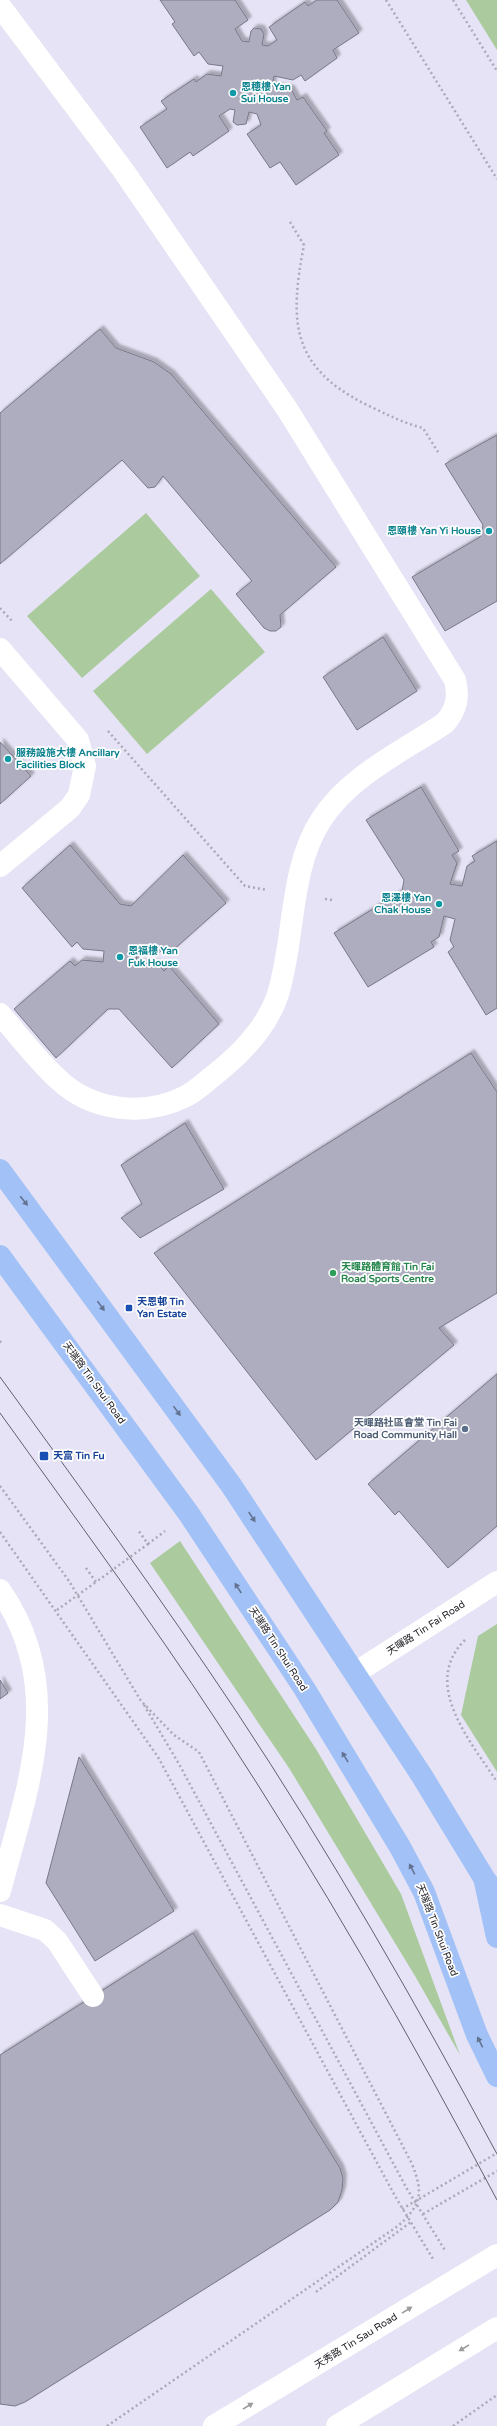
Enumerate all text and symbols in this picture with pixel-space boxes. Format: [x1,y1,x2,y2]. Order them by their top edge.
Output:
place label: 恩穗樓 Yan Sui House [241,81,291,105]
marker: 恩穗樓 Yan Sui House [228,88,238,98]
place label: 恩頤樓 Yan Yi House [387,525,481,537]
marker: 恩頤樓 Yan Yi House [484,526,494,536]
place label: 服務設施大樓 Ancillary Facilities Block [16,747,120,771]
marker: 服務設施大樓 Ancillary Facilities Block [3,754,13,764]
place label: 恩澤樓 Yan Chak House [374,892,431,916]
marker: 恩澤樓 Yan Chak House [434,899,444,909]
place label: 恩福樓 Yan Fuk House [128,945,178,969]
marker: 恩福樓 Yan Fuk House [115,952,125,962]
one-way arrow [20,1196,28,1207]
place label: 天暉路體育館 Tin Fai Road Sports Centre [341,1261,435,1285]
marker: 天暉路體育館 Tin Fai Road Sports Centre [328,1268,338,1278]
place label: 天恩邨 Tin Yan Estate [137,1296,187,1320]
one-way arrow [97,1300,105,1311]
marker: 天恩邨 Tin Yan Estate [124,1303,134,1313]
street label: 天瑞路 Tin Shui Road [60,1340,128,1426]
one-way arrow [173,1406,181,1417]
place label: 天暉路社區會堂 Tin Fai Road Community Hall [354,1416,458,1441]
marker: 天暉路社區會堂 Tin Fai Road Community Hall [460,1424,470,1434]
marker: 天富 Tin Fu [38,1450,50,1462]
place label: 天富 Tin Fu [53,1450,105,1462]
one-way arrow [249,1511,256,1523]
one-way arrow [234,1583,242,1593]
street label: 天暉路 Tin Fai Road [385,1598,467,1658]
street label: 天瑞路 Tin Shui Road [246,1605,310,1693]
one-way arrow [342,1751,349,1763]
one-way arrow [408,1863,415,1875]
street label: 天瑞路 Tin Shui Road [414,1882,460,1978]
one-way arrow [477,2036,483,2047]
one-way arrow [402,2306,412,2314]
street label: 天秀路 Tin Sau Road [312,2311,400,2371]
one-way arrow [458,2345,470,2352]
one-way arrow [242,2403,254,2410]

